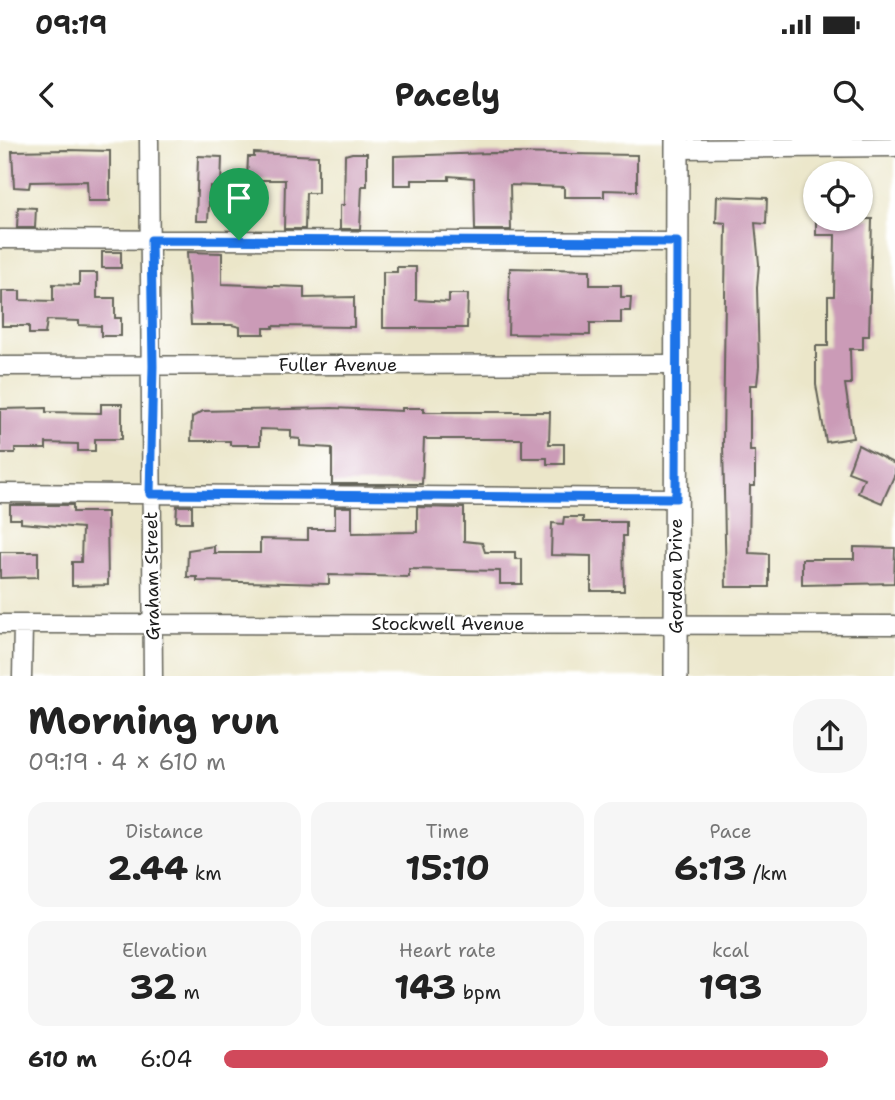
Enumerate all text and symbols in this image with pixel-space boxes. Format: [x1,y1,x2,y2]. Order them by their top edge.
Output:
text: 09:19 [35,7,107,42]
text: Pacely [395,73,500,116]
icon: back [28,76,66,114]
icon: search [829,76,867,114]
map controls [803,161,873,231]
button: locate [803,161,873,231]
pin [209,168,269,240]
icon: arrive [220,179,258,217]
street label: Fuller Avenue [279,353,397,377]
street label: Graham Street [139,511,165,641]
street label: Gordon Drive [664,518,688,634]
street label: Stockwell Avenue [372,612,524,636]
text: Morning run [28,695,279,746]
button: share [793,699,867,773]
text: 09:19 · 4 × 610 m [28,747,226,777]
text: Distance [126,819,203,844]
text: Time [426,819,469,844]
text: Pace [710,819,751,844]
text: 2.44 [107,844,188,891]
text: 15:10 [405,844,490,891]
text: 6:13 [674,844,747,891]
text: km [188,861,222,886]
text: /km [747,861,787,886]
text: Elevation [122,938,207,963]
text: Heart rate [399,938,496,963]
text: kcal [712,938,749,963]
text: 32 [129,963,177,1010]
text: 143 [394,963,456,1010]
text: 193 [699,963,762,1010]
text: m [177,980,200,1005]
text: bpm [456,980,501,1005]
text: 610 m [28,1044,97,1074]
text: 6:04 [140,1044,192,1074]

